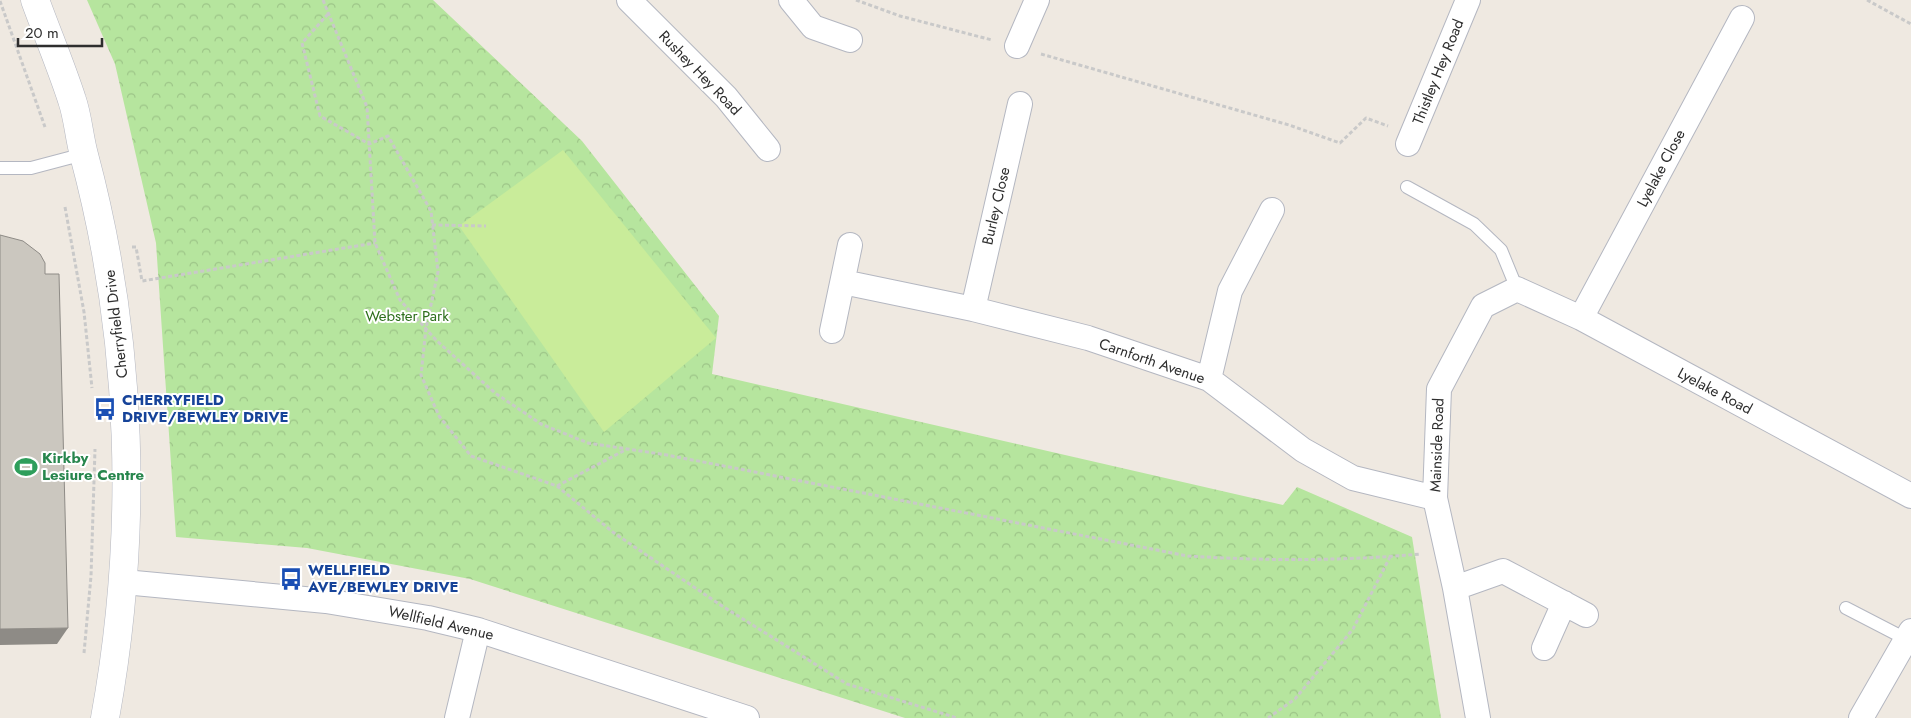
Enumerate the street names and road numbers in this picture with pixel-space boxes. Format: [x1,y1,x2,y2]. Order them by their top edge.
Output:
street label: Thistley Hey Road [1407,16,1469,128]
street label: Rushey Hey Road [654,26,746,120]
street label: Lyelake Close [1631,125,1691,211]
street label: Burley Close [976,165,1016,247]
street label: Cherryfield Drive [98,268,134,379]
street label: Carnforth Avenue [1096,333,1208,390]
street label: Lyelake Road [1674,362,1756,420]
street label: Mainside Road [1424,398,1450,492]
street label: Wellfield Avenue [386,600,496,646]

